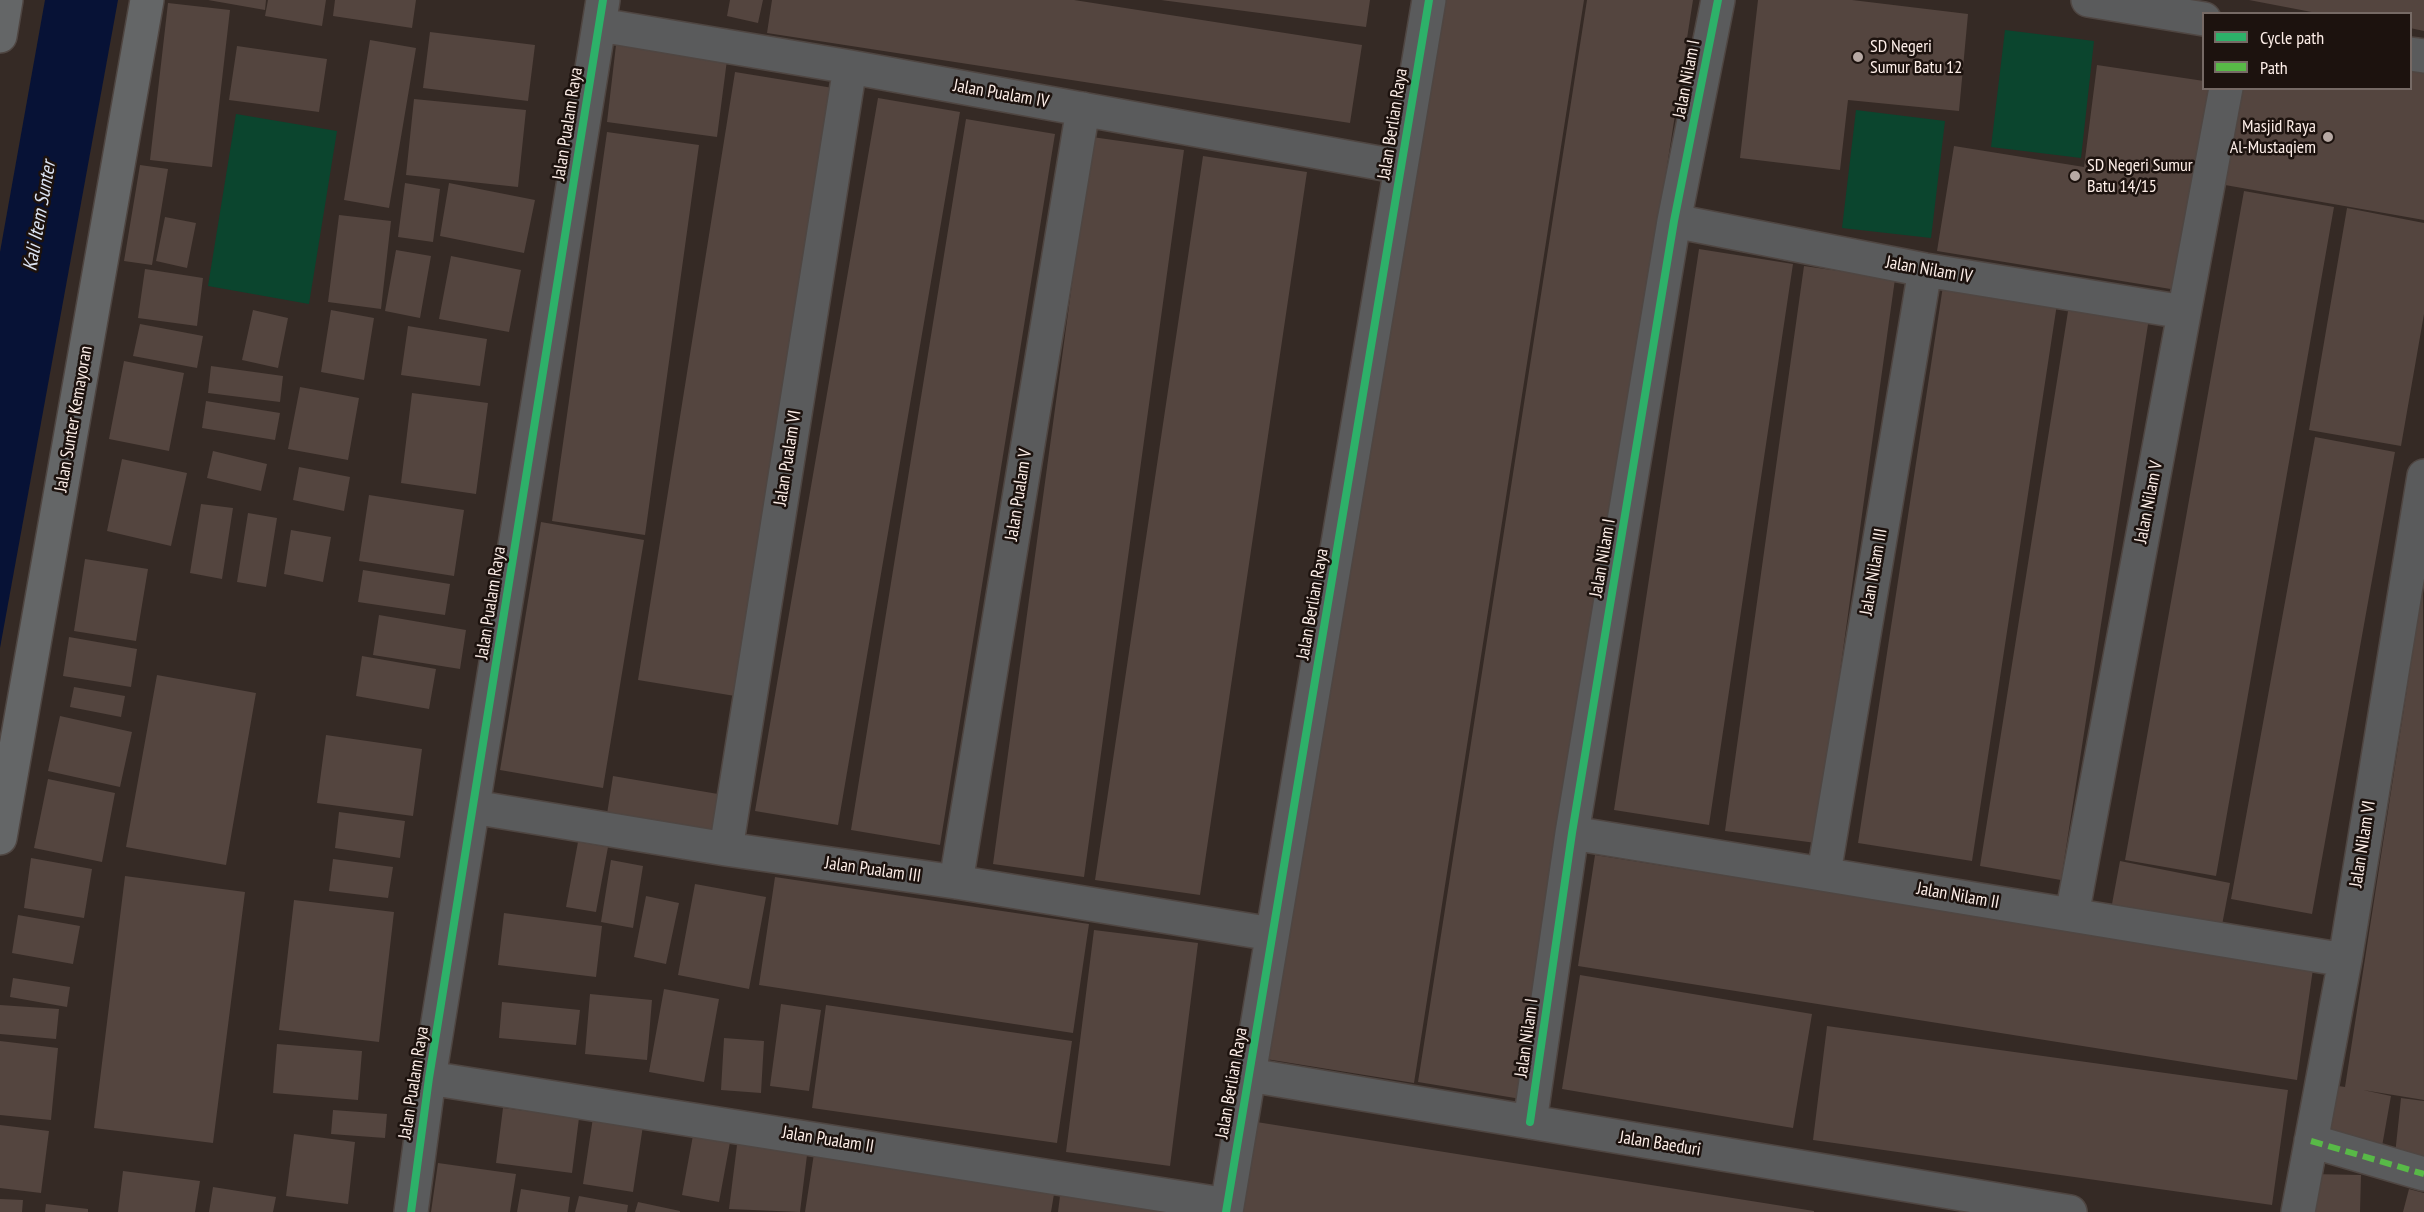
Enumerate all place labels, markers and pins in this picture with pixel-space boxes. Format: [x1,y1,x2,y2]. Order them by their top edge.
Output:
place label: SD Negeri Sumur Batu 12 [1870,36,1962,78]
marker: SD Negeri Sumur Batu 12 [1851,50,1865,64]
place label: Masjid Raya Al-Mustaqiem [2230,116,2316,158]
marker: Masjid Raya Al-Mustaqiem [2321,130,2335,144]
place label: SD Negeri Sumur Batu 14/15 [2087,155,2193,198]
marker: SD Negeri Sumur Batu 14/15 [2068,169,2082,183]

